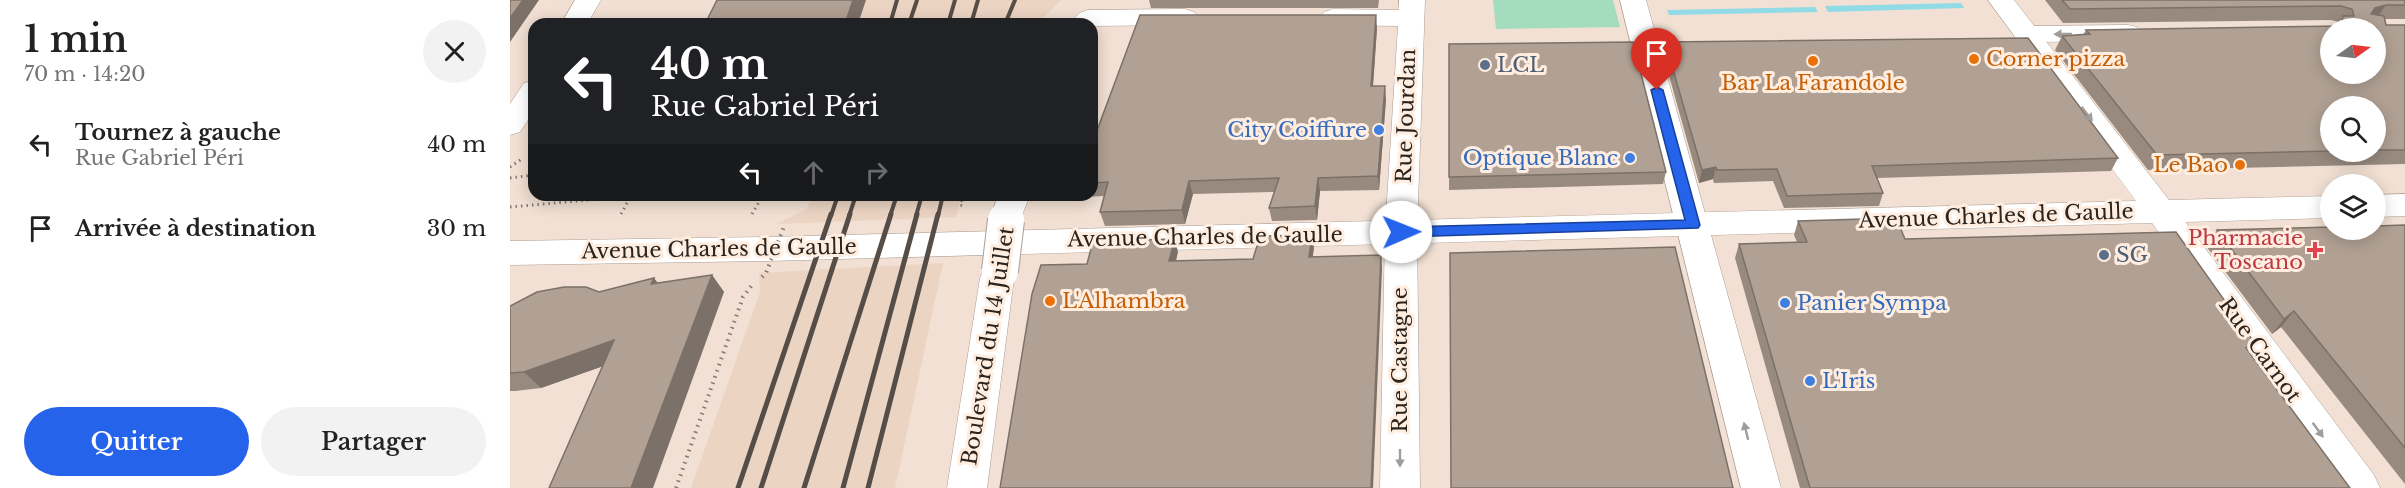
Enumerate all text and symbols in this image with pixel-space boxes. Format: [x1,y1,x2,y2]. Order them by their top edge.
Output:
text: 1 min [24,17,128,62]
north arrow [2320,18,2386,84]
map controls [2320,18,2386,240]
button: close [423,20,486,83]
pin [1631,28,1682,90]
one-way arrow [2053,29,2072,38]
icon: arrive [1640,37,1673,70]
text: 40 m [651,38,768,90]
icon: left [552,42,630,120]
place label: Corner pizza [1986,46,2125,72]
street label: Rue Jourdan [1391,48,1421,184]
place label: LCL [1497,52,1544,78]
marker: Corner pizza [1967,52,1981,66]
marker: Bar La Farandole [1806,54,1820,68]
marker: LCL [1478,58,1492,72]
text: 70 m · 14:20 [24,62,146,86]
place label: Bar La Farandole [1721,70,1905,96]
text: Rue Gabriel Péri [651,90,879,123]
button: search [2320,96,2386,162]
one-way arrow [2080,106,2092,121]
place label: City Coiffure [1227,117,1367,143]
text: Tournez à gauche [75,119,281,146]
marker: City Coiffure [1372,123,1386,137]
icon: left [24,128,57,161]
text: 40 m [428,131,486,158]
place label: Optique Blanc [1463,145,1618,171]
text: Rue Gabriel Péri [75,146,244,170]
marker: Optique Blanc [1623,151,1637,165]
place label: Le Bao [2153,152,2228,178]
icon: left [734,156,767,189]
icon: ahead [797,156,830,189]
icon: right [860,156,893,189]
marker: Le Bao [2233,158,2247,172]
button: layers [2320,174,2386,240]
street label: Avenue Charles de Gaulle [1857,198,2134,234]
position arrow [1369,200,1433,264]
icon: arrive [24,212,57,245]
text: Arrivée à destination [75,215,316,242]
text: 30 m [427,215,486,242]
street label: Avenue Charles de Gaulle [1066,222,1343,252]
street label: Boulevard du 14 Juillet [956,225,1020,467]
place label: Pharmacie Toscano [2188,225,2303,275]
street label: Avenue Charles de Gaulle [580,234,857,264]
place label: SG [2116,242,2148,268]
marker: Pharmacie Toscano [2308,243,2322,257]
marker: SG [2097,248,2111,262]
street label: Rue Castagne [1387,287,1413,433]
place label: L'Alhambra [1062,288,1186,314]
place label: Panier Sympa [1797,290,1947,316]
street label: Rue Carnot [2213,292,2307,408]
marker: L'Alhambra [1043,294,1057,308]
marker: Panier Sympa [1778,296,1792,310]
place label: L'Iris [1822,368,1875,394]
marker: L'Iris [1803,374,1817,388]
button: Quitter [24,407,249,476]
button: Partager [261,407,486,476]
one-way arrow [2312,421,2324,437]
one-way arrow [1741,422,1751,441]
one-way arrow [1395,449,1405,468]

